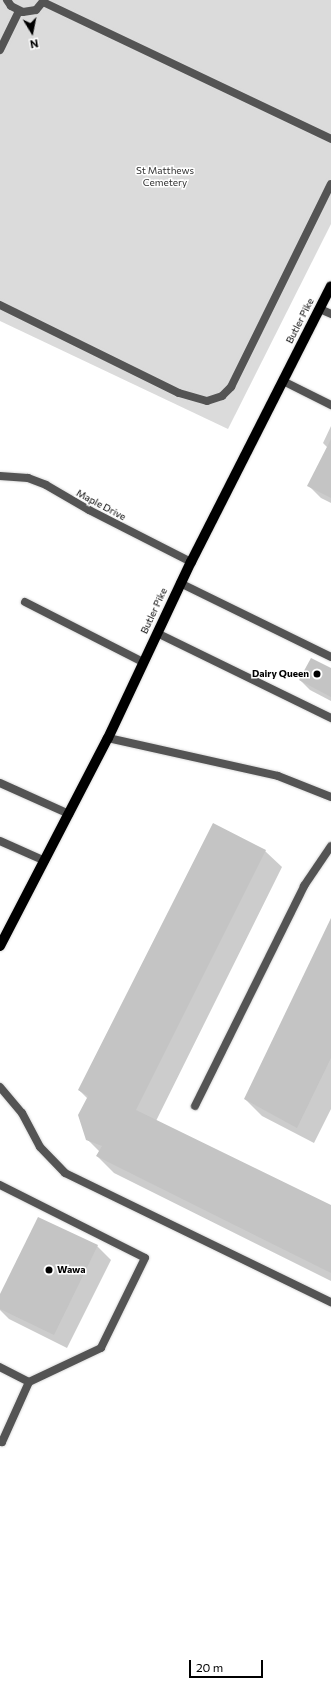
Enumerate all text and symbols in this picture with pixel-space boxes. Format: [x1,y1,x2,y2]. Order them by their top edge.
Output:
north arrow [12,12,52,52]
text: N [29,37,39,51]
park label: St Matthews Cemetery [136,164,194,188]
street label: Butler Pike [283,296,317,346]
street label: Maple Drive [74,487,128,523]
street label: Butler Pike [138,586,170,636]
place label: Dairy Queen [252,668,309,680]
marker: Dairy Queen [312,669,322,679]
place label: Wawa [57,1264,86,1276]
marker: Wawa [44,1265,54,1275]
scale bar [191,1652,265,1678]
text: 20 m [196,1660,223,1674]

